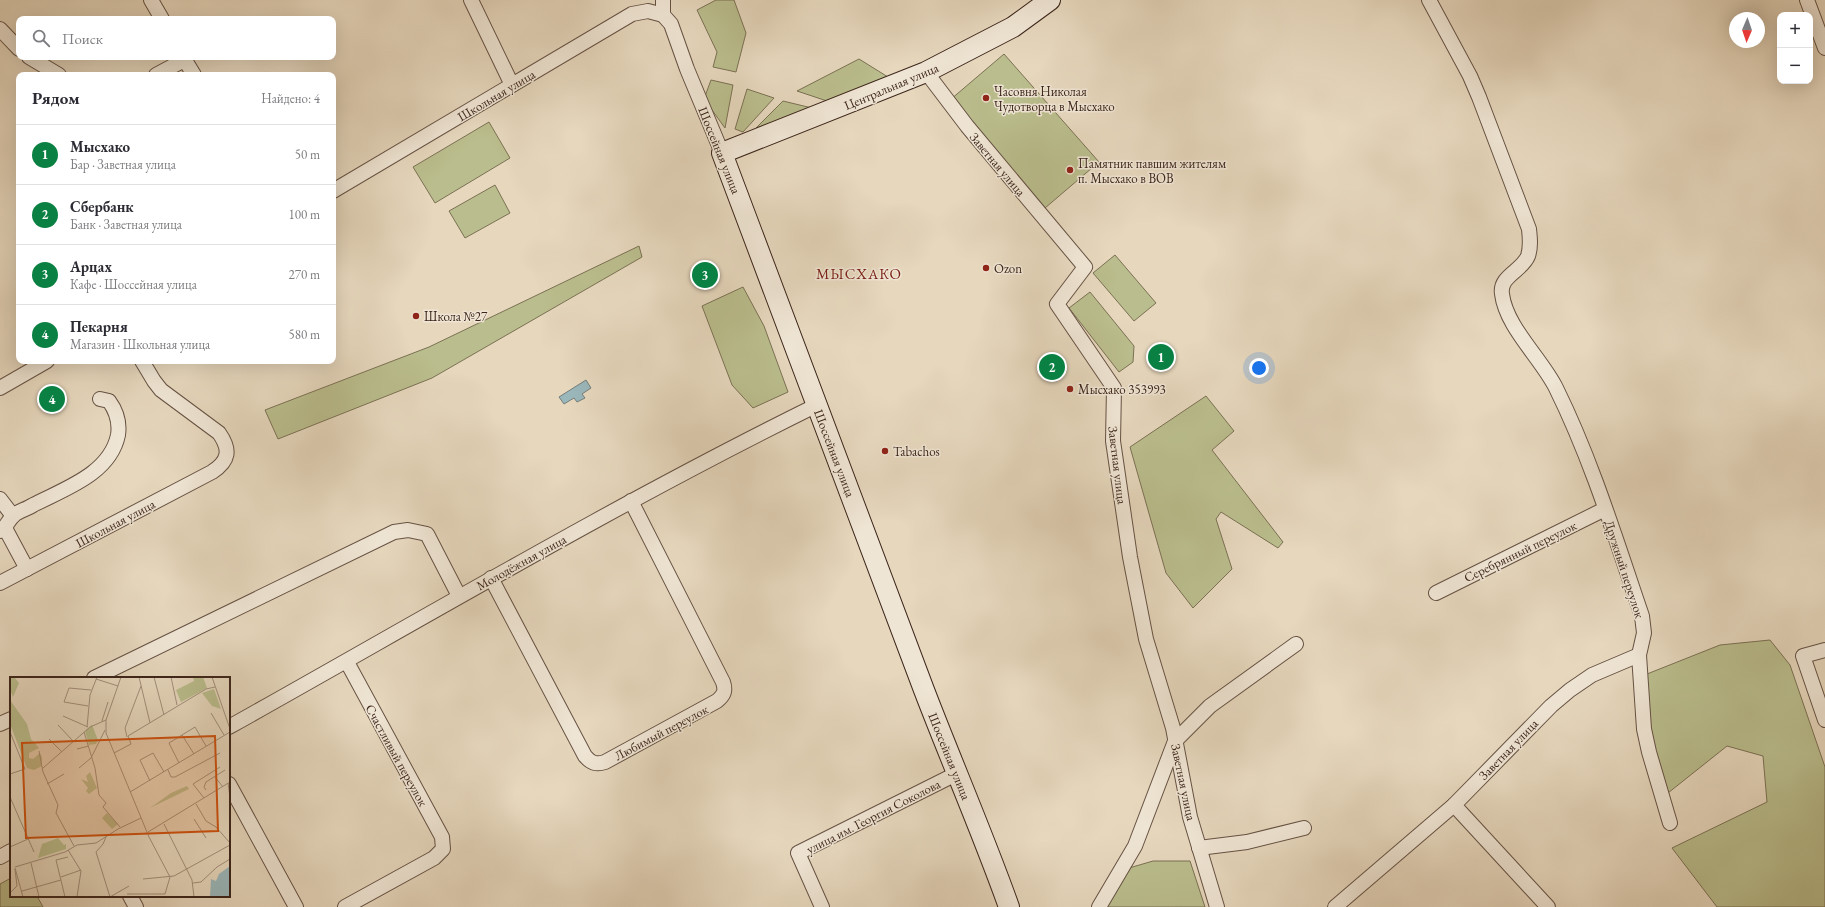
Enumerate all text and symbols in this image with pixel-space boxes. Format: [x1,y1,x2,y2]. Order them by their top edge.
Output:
north arrow [1729,12,1765,48]
map controls [1777,12,1813,84]
button: + [1777,12,1813,48]
search box [16,16,336,60]
icon: search [30,27,52,49]
text: Поиск [62,29,103,48]
button: − [1777,48,1813,84]
street label: Центральная улица [841,59,942,114]
street label: Школьная улица [454,65,539,125]
place label: Часовня Николая Чудотворца в Мысхако [994,83,1115,115]
text: Рядом [32,87,80,109]
text: Найдено: 4 [261,90,320,107]
marker: Часовня Николая Чудотворца в Мысхако [981,93,991,103]
street label: Шоссейная улица [694,104,745,197]
street label: Заветная улица [966,129,1030,200]
text: Мысхако [70,137,130,156]
text: 1 [42,146,48,163]
text: 50 m [295,146,320,163]
place label: Памятник павшим жителям п. Мысхако в ВОВ [1078,155,1226,187]
text: Бар · Заветная улица [70,156,176,173]
marker: Памятник павшим жителям п. Мысхако в ВОВ [1065,165,1075,175]
text: Сбербанк [70,197,134,216]
text: 2 [42,206,48,223]
text: 100 m [289,206,320,223]
text: Банк · Заветная улица [70,216,182,233]
text: Арцах [70,257,112,276]
pin: 3 [692,260,718,290]
place label: Ozon [994,260,1022,277]
marker: Ozon [981,263,991,273]
district label: МЫСХАКО [816,264,902,283]
text: 3 [42,266,48,283]
text: 270 m [289,266,320,283]
text: Кафе · Шоссейная улица [70,276,197,293]
place label: Школа №27 [424,308,488,325]
marker: Школа №27 [411,311,421,321]
text: Пекарня [70,317,128,336]
text: 4 [42,326,48,343]
text: 580 m [289,326,320,343]
text: Магазин · Школьная улица [70,336,210,353]
pin: 1 [1148,342,1174,372]
pin: 2 [1039,352,1065,382]
your location [1249,358,1269,378]
place label: Мысхако 353993 [1078,381,1166,398]
pin: 4 [39,384,65,414]
marker: Мысхако 353993 [1065,384,1075,394]
street label: Шоссейная улица [810,407,859,500]
street label: Заветная улица [1104,425,1131,506]
place label: Tabachos [893,443,940,460]
marker: Tabachos [880,446,890,456]
street label: Школьная улица [73,495,159,551]
street label: Серебрянный переулок [1461,516,1580,586]
street label: Дружный переулок [1601,518,1649,621]
street label: Молодёжная улица [473,530,570,594]
inset map [10,677,230,897]
street label: Любимый переулок [611,700,712,764]
street label: Счастливый переулок [361,701,432,810]
street label: Шоссейная улица [924,710,975,803]
street label: Заветная улица [1475,715,1542,783]
street label: Заветная улица [1167,742,1200,823]
street label: улица им. Георгия Соколова [803,775,944,858]

